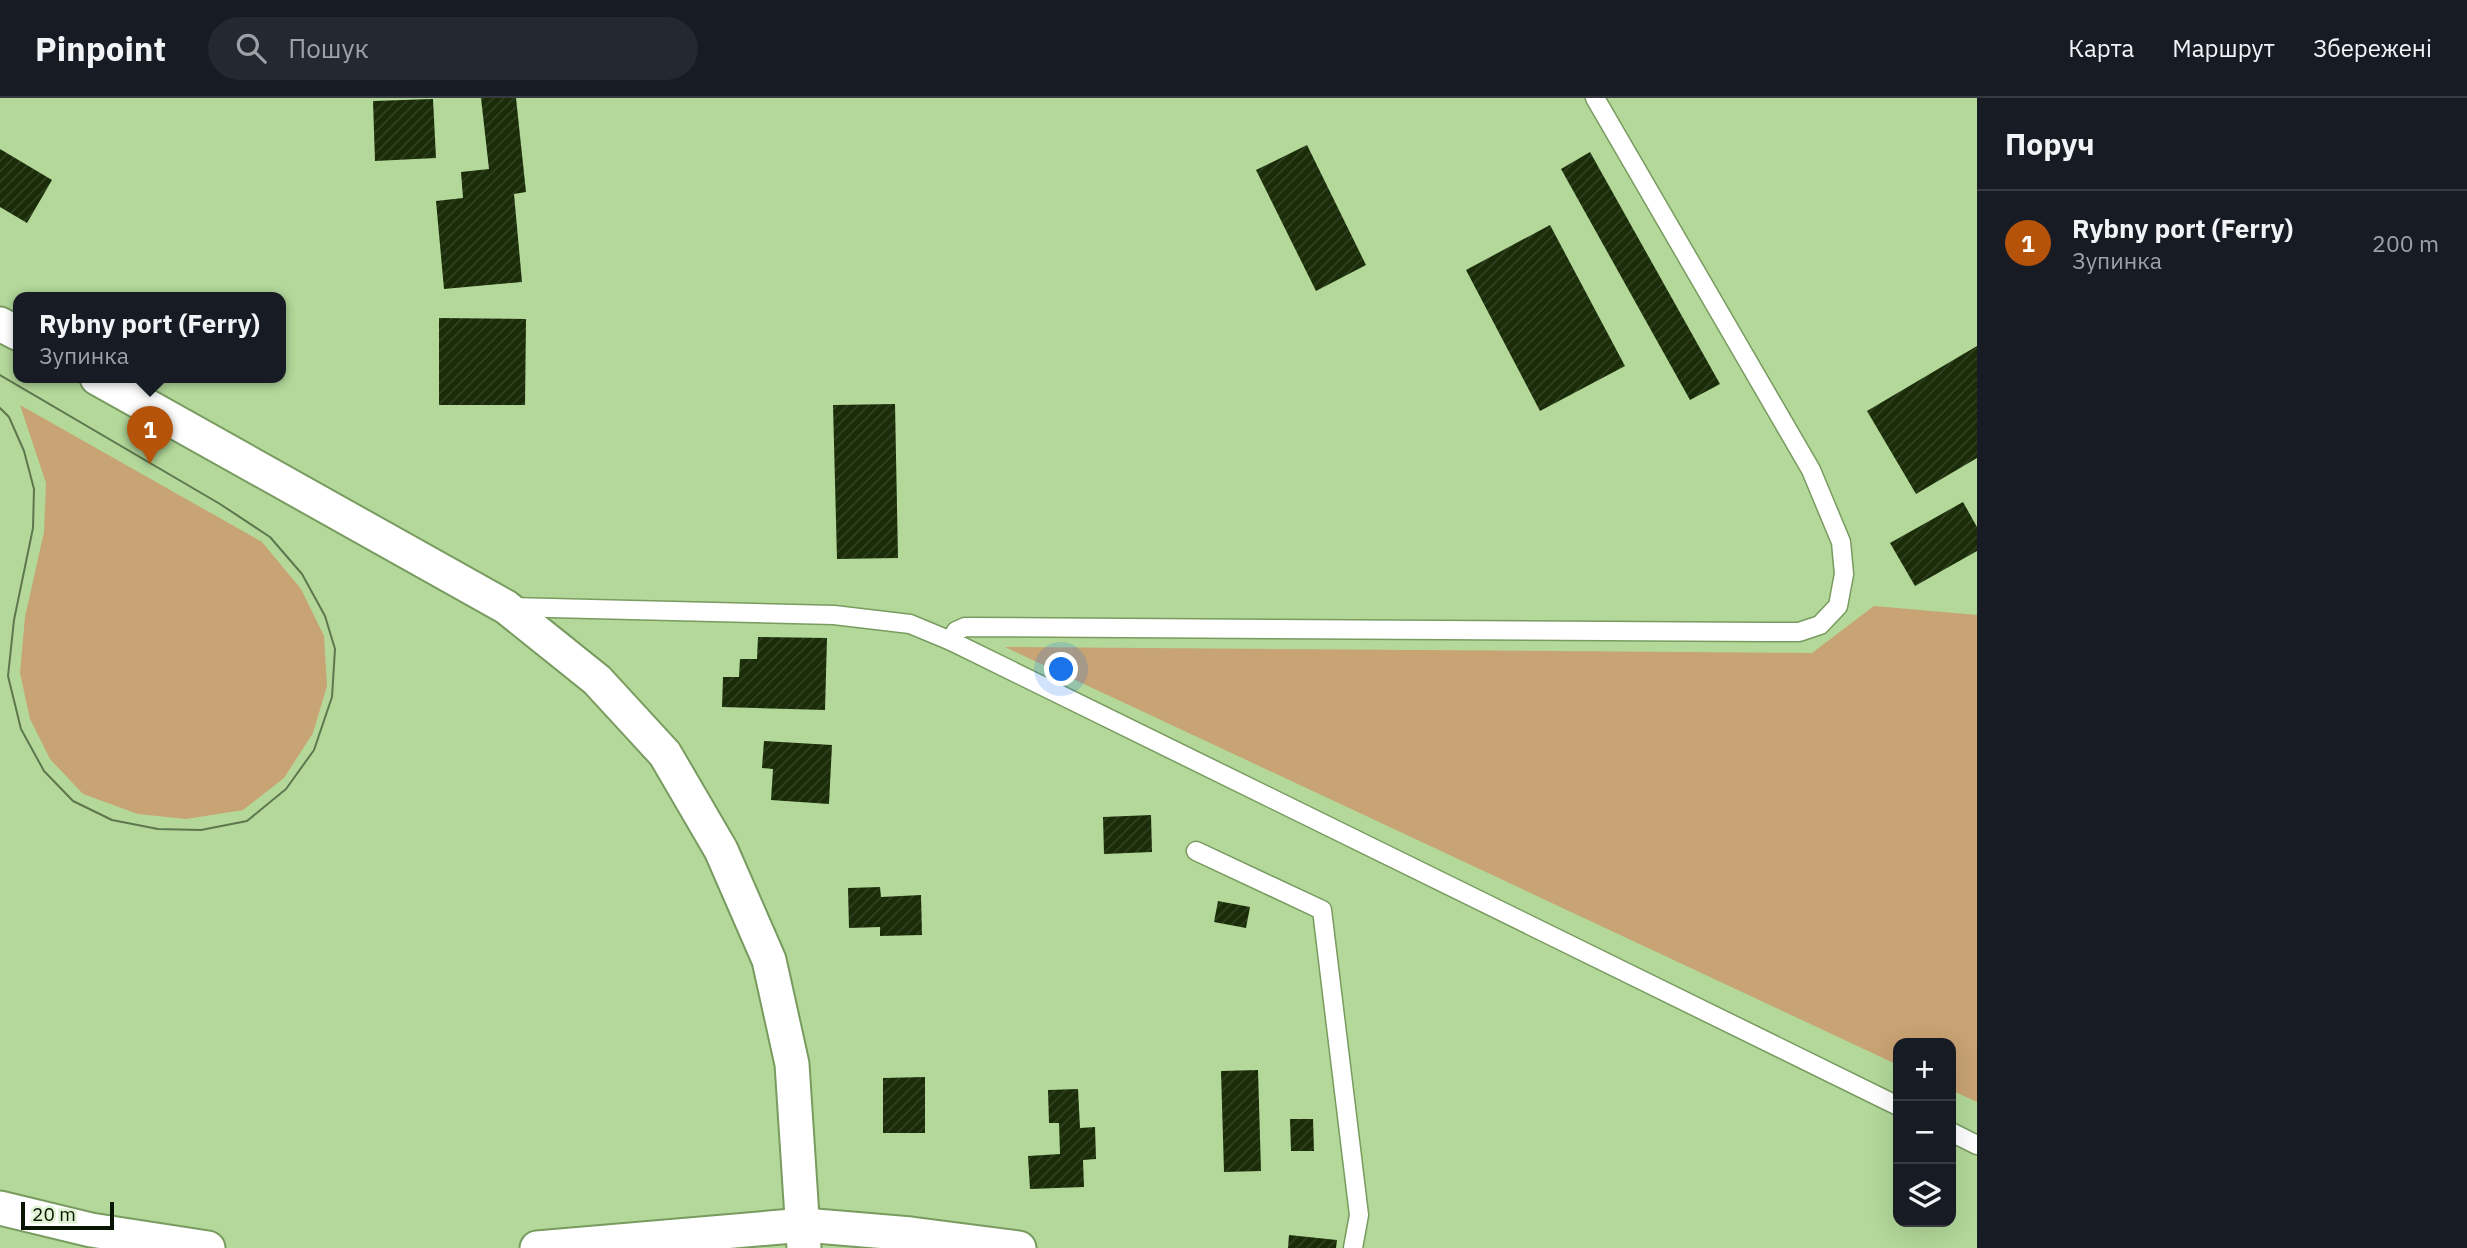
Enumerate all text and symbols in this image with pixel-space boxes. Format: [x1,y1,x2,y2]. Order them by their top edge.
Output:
search box [208,17,698,80]
text: Pinpoint [35,27,166,70]
icon: search [232,29,270,67]
text: Пошук [288,31,369,65]
text: Карта [2068,32,2134,64]
text: Маршрут [2172,32,2275,64]
text: Збережені [2313,32,2432,64]
text: Поруч [2005,124,2095,163]
text: Rybny port (Ferry) [2072,211,2293,245]
text: 1 [2021,228,2035,258]
text: 200 m [2372,228,2439,258]
text: Зупинка [2072,245,2162,275]
popup [13,292,286,383]
text: Rybny port (Ferry) [39,306,260,340]
text: Зупинка [39,340,129,370]
pin: 1 [127,406,173,464]
your location [1044,652,1078,686]
map controls [1893,1038,1956,1227]
button: + [1893,1038,1956,1101]
button: − [1893,1101,1956,1164]
button: layers [1893,1164,1956,1227]
scale bar [21,1199,114,1231]
text: 20 m [32,1202,76,1226]

